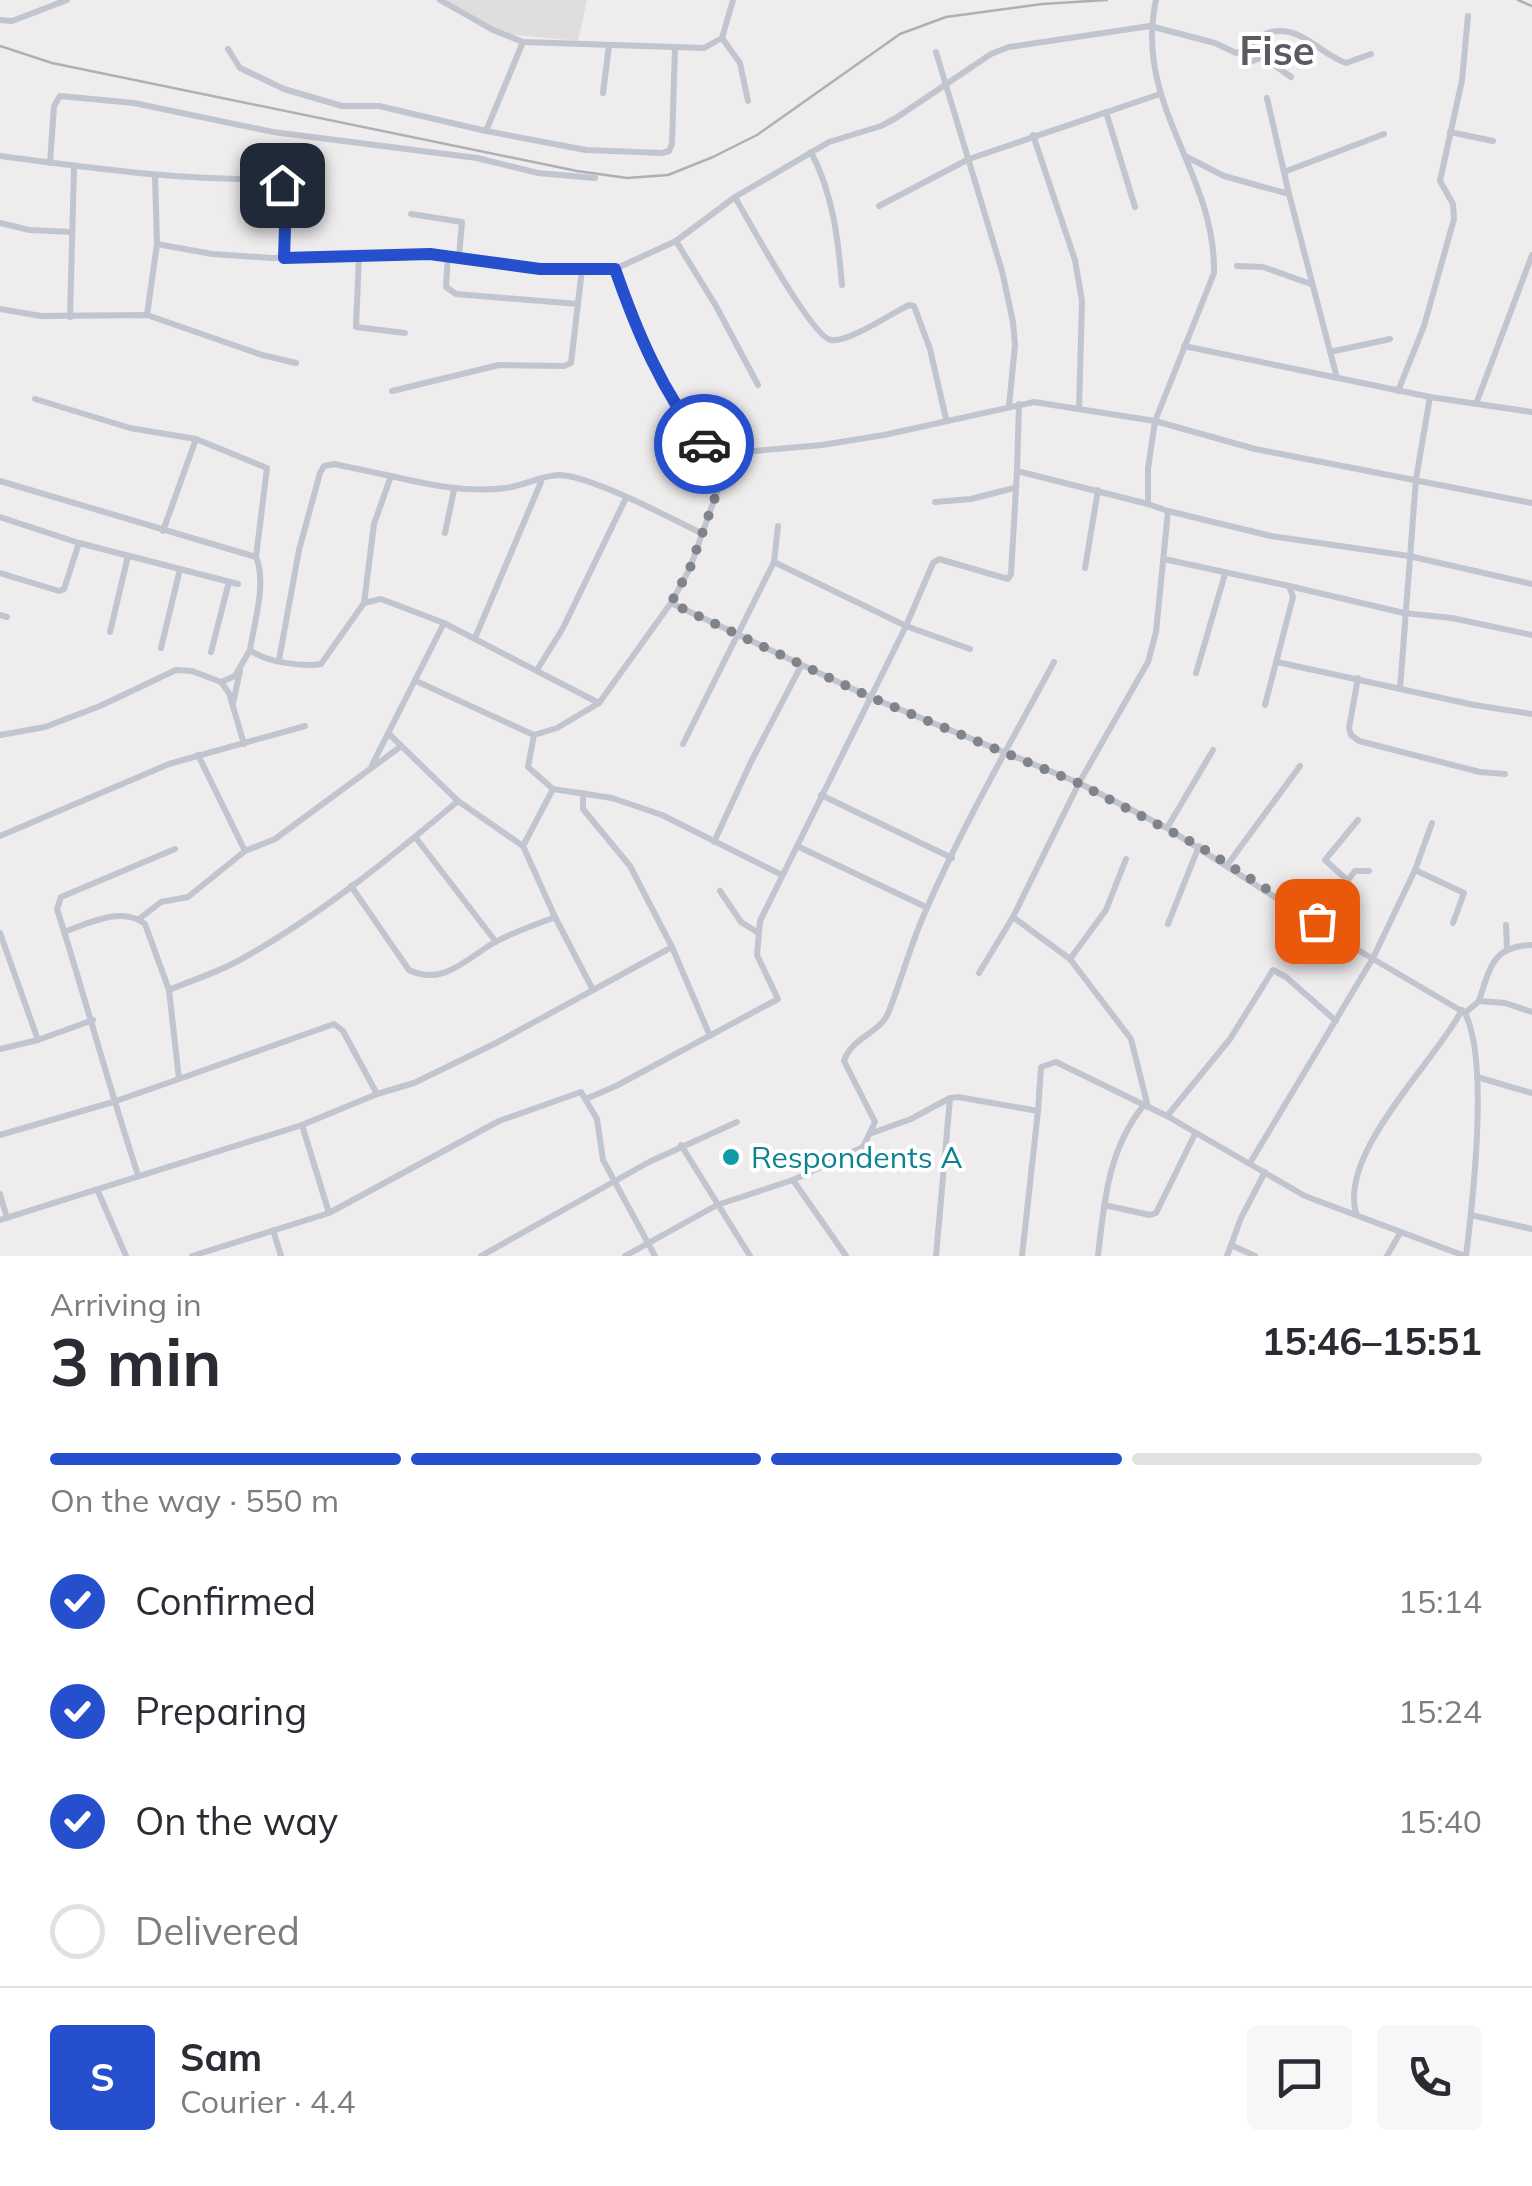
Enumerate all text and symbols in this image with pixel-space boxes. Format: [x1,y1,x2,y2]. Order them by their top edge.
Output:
district label: Fise [1239,25,1315,75]
pin [240,143,325,228]
icon: home [255,158,310,213]
courier [654,394,754,494]
icon: car [677,417,732,472]
pin [1275,879,1360,964]
icon: bag [1290,894,1345,949]
place label: Respondents A [751,1138,963,1176]
marker: Respondents A [720,1146,742,1168]
text: Arriving in [50,1284,202,1324]
text: 15:46–15:51 [1262,1317,1482,1365]
text: 3 min [50,1321,221,1402]
text: On the way · 550 m [50,1480,339,1520]
icon: check [50,1574,105,1629]
text: Confirmed [135,1577,316,1625]
text: 15:14 [1398,1581,1482,1621]
icon: check [50,1684,105,1739]
text: Preparing [135,1687,307,1735]
text: 15:24 [1398,1691,1482,1731]
icon: check [50,1794,105,1849]
text: On the way [135,1797,338,1845]
text: 15:40 [1398,1801,1482,1841]
text: Delivered [135,1907,300,1955]
button: chat [1247,2025,1352,2130]
button: phone [1377,2025,1482,2130]
text: Sam [180,2033,262,2081]
text: S [90,2053,115,2101]
text: Courier · 4.4 [180,2081,356,2121]

